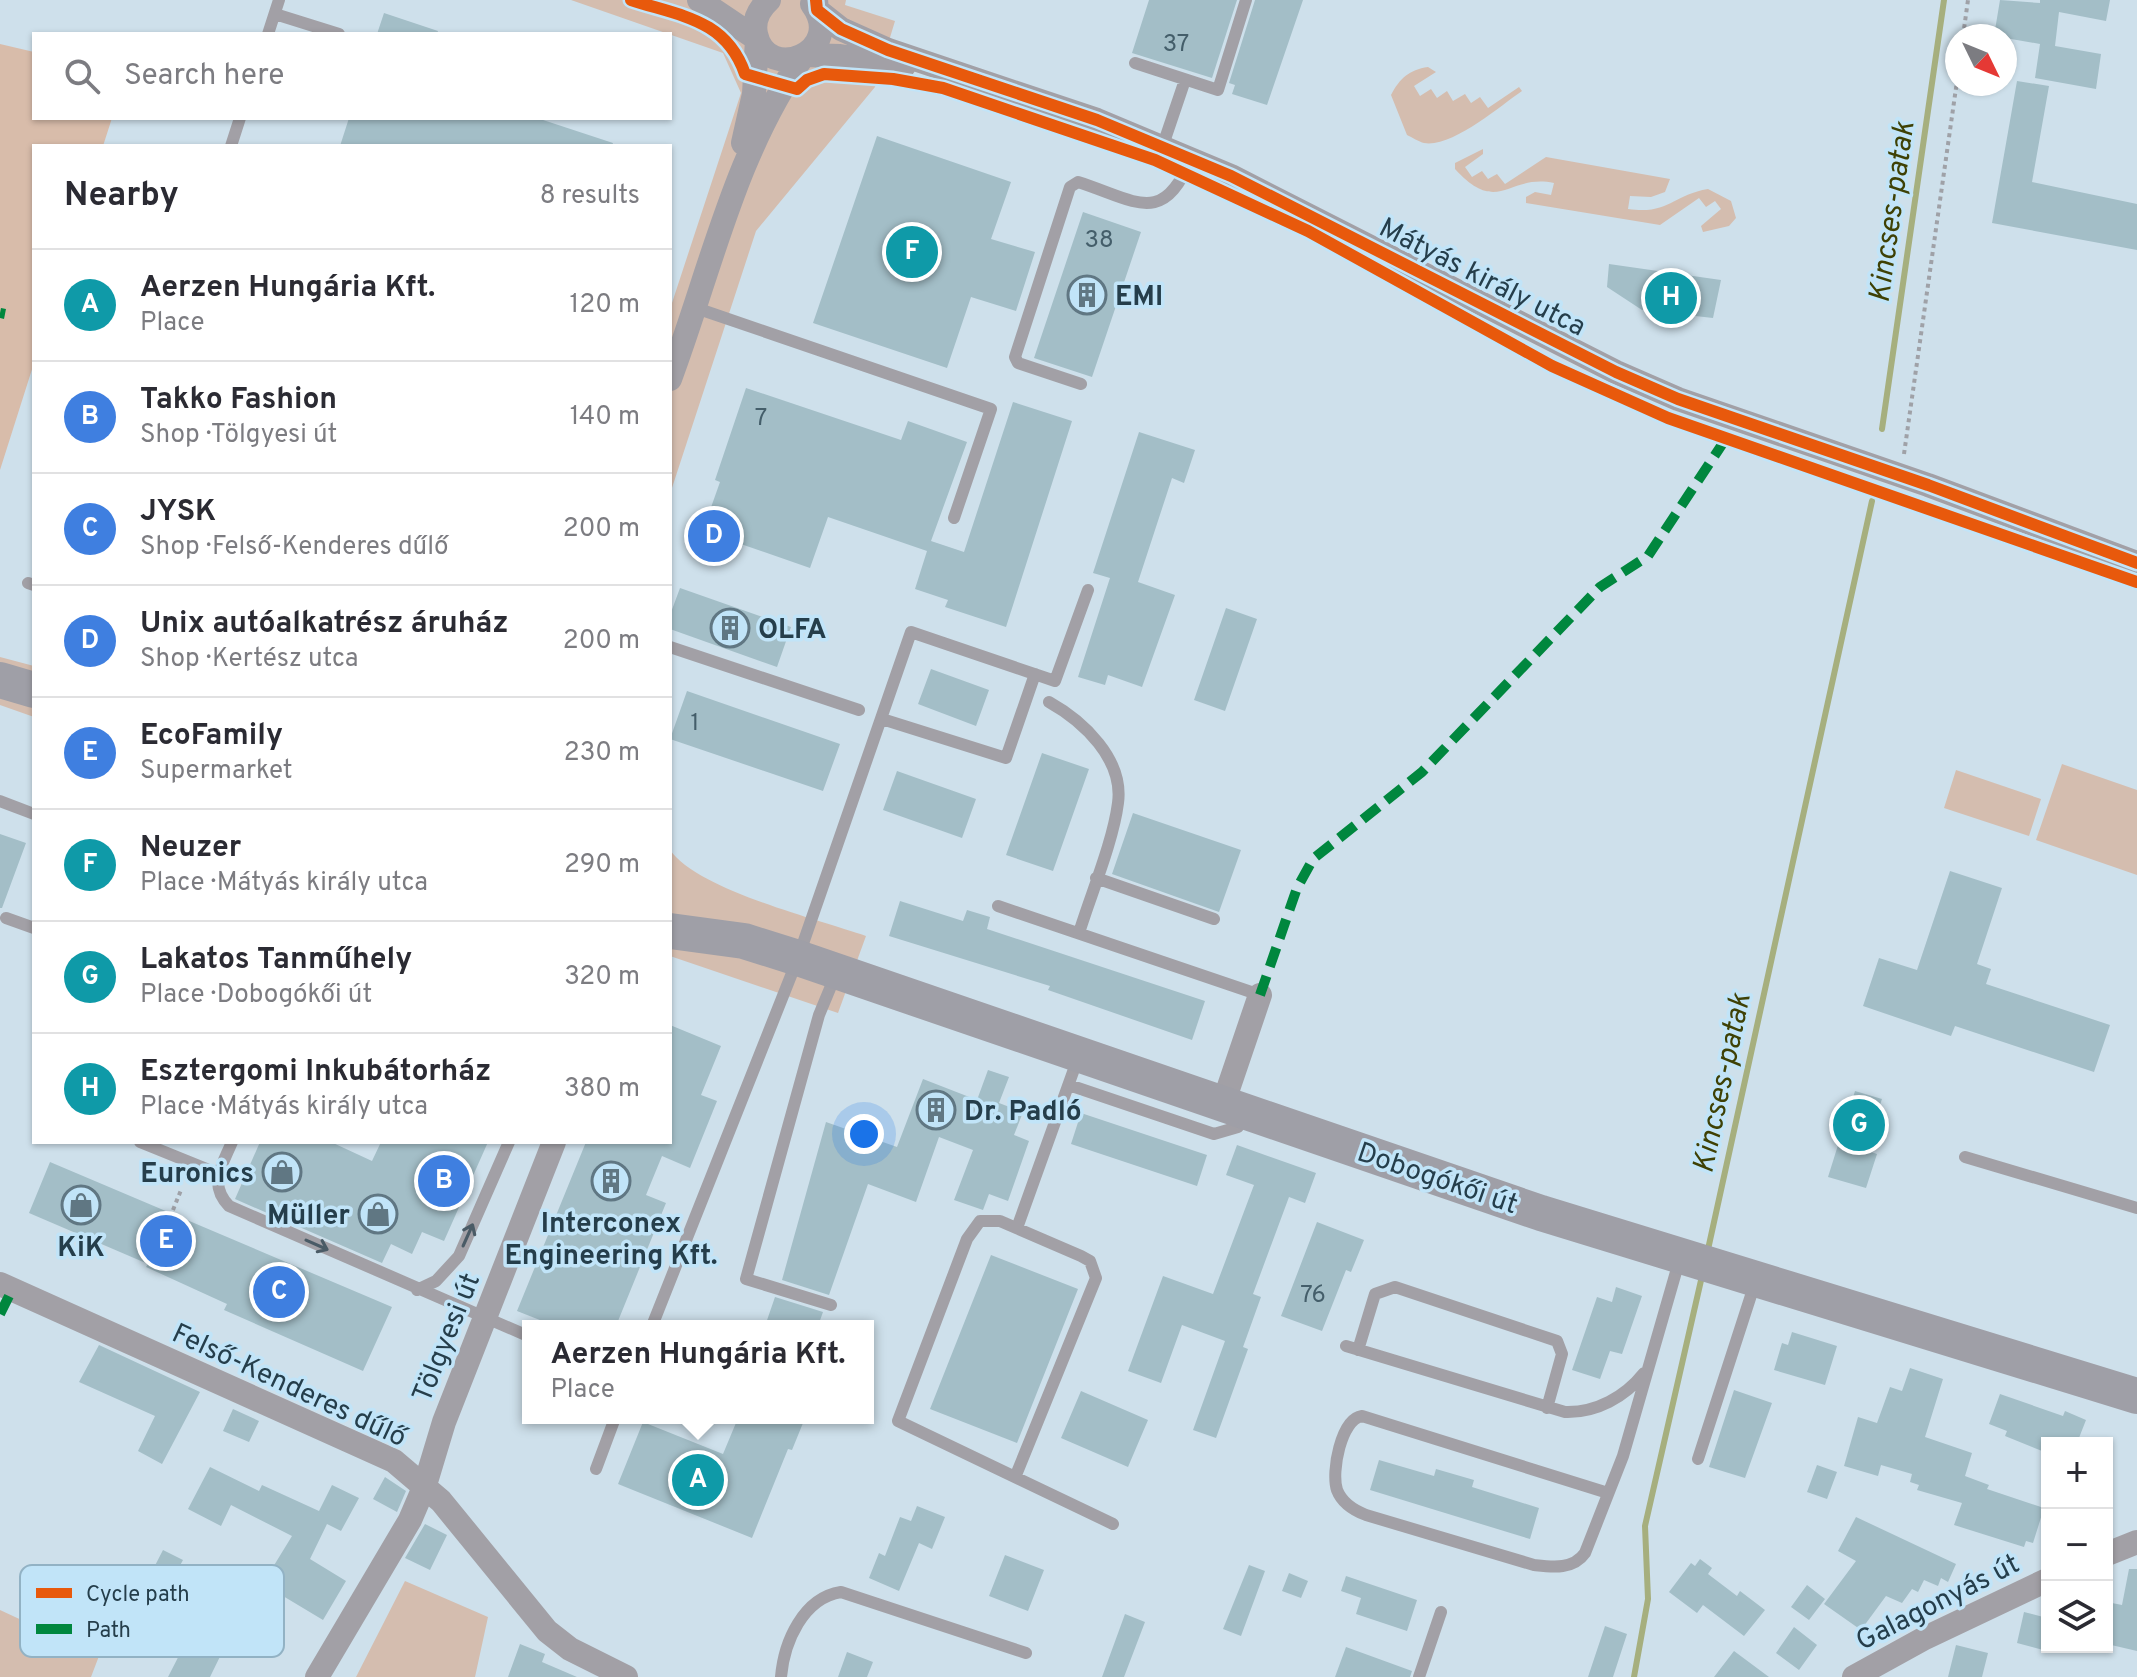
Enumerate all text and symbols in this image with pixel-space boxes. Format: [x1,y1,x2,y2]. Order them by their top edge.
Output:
north arrow [1945,24,2017,96]
house number: 37 [1163,30,1189,60]
search box [32,32,672,120]
icon: search [60,54,104,98]
text: Search here [124,58,284,95]
water label: Kincses-patak [1862,118,1925,305]
text: Nearby [64,175,179,218]
text: 8 results [540,180,640,213]
street label: Mátyás király utca [1372,211,1591,346]
pin: F [886,222,938,282]
house number: 38 [1084,226,1114,256]
pin: H [1645,268,1697,328]
text: Aerzen Hungária Kft. [140,270,435,307]
building icon: EMI [1066,274,1108,316]
place label: EMI [1115,280,1163,316]
text: A [81,289,99,322]
text: 120 m [570,289,640,322]
text: Place [140,307,204,340]
text: Takko Fashion [140,382,337,419]
text: B [81,401,99,434]
text: 140 m [570,401,640,434]
house number: 7 [755,404,767,434]
text: Shop · Tölgyesi út [140,419,337,452]
text: JYSK [140,494,216,531]
pin: D [688,506,740,566]
text: C [82,513,98,546]
text: 200 m [563,513,640,546]
text: Shop · Felső-Kenderes dűlő [140,531,448,564]
text: Unix autóalkatrész áruház [140,606,509,643]
building icon: OLFA [709,607,751,649]
place label: OLFA [758,613,827,649]
text: D [81,625,99,658]
text: 200 m [563,625,640,658]
text: Shop · Kertész utca [140,643,359,676]
house number: 1 [691,709,699,739]
text: EcoFamily [140,718,283,755]
text: E [82,737,98,770]
text: 230 m [564,737,640,770]
text: Supermarket [140,755,292,788]
text: Neuzer [140,830,241,867]
text: F [83,849,97,882]
text: 290 m [564,849,640,882]
text: Place · Mátyás király utca [140,867,428,900]
text: Lakatos Tanműhely [140,942,412,979]
text: G [81,961,99,994]
text: 320 m [564,961,640,994]
text: Place · Dobogókői út [140,979,372,1012]
water label: Kincses-patak [1686,989,1761,1177]
text: Esztergomi Inkubátorház [140,1054,491,1091]
text: H [81,1073,99,1106]
text: 380 m [564,1073,640,1106]
building icon: Dr. Padló [915,1089,957,1131]
text: Place · Mátyás király utca [140,1091,428,1124]
place label: Dr. Padló [964,1095,1082,1131]
pin: G [1833,1095,1885,1155]
your location [844,1114,884,1154]
street label: Dobogókői út [1352,1136,1522,1224]
shop icon: Euronics [261,1151,303,1193]
pin: B [418,1151,470,1211]
place label: Euronics [140,1157,254,1193]
building icon: Interconex Engineering Kft. [590,1160,632,1202]
shop icon: KiK [60,1184,102,1226]
shop icon: Müller [357,1193,399,1235]
place label: Müller [267,1199,350,1235]
place label: Interconex Engineering Kft. [504,1207,718,1275]
pin: E [140,1211,192,1271]
one-way arrow [461,1223,476,1247]
place label: KiK [57,1231,105,1267]
one-way arrow [305,1239,329,1254]
pin: C [253,1262,305,1322]
street label: Tölgyesi út [406,1268,490,1408]
house number: 76 [1300,1281,1326,1311]
street label: Felső-Kenderes dűlő [166,1317,413,1457]
popup [522,1320,874,1424]
text: Aerzen Hungária Kft. [550,1337,846,1374]
text: Place [550,1374,615,1407]
map controls [2041,1437,2113,1653]
button: + [2041,1437,2113,1509]
pin: A [672,1450,724,1510]
button: − [2041,1509,2113,1581]
street label: Galagonyás út [1850,1547,2026,1660]
legend [20,1565,284,1657]
button: layers [2041,1581,2113,1653]
text: Cycle path [86,1582,190,1609]
text: Path [86,1618,131,1645]

